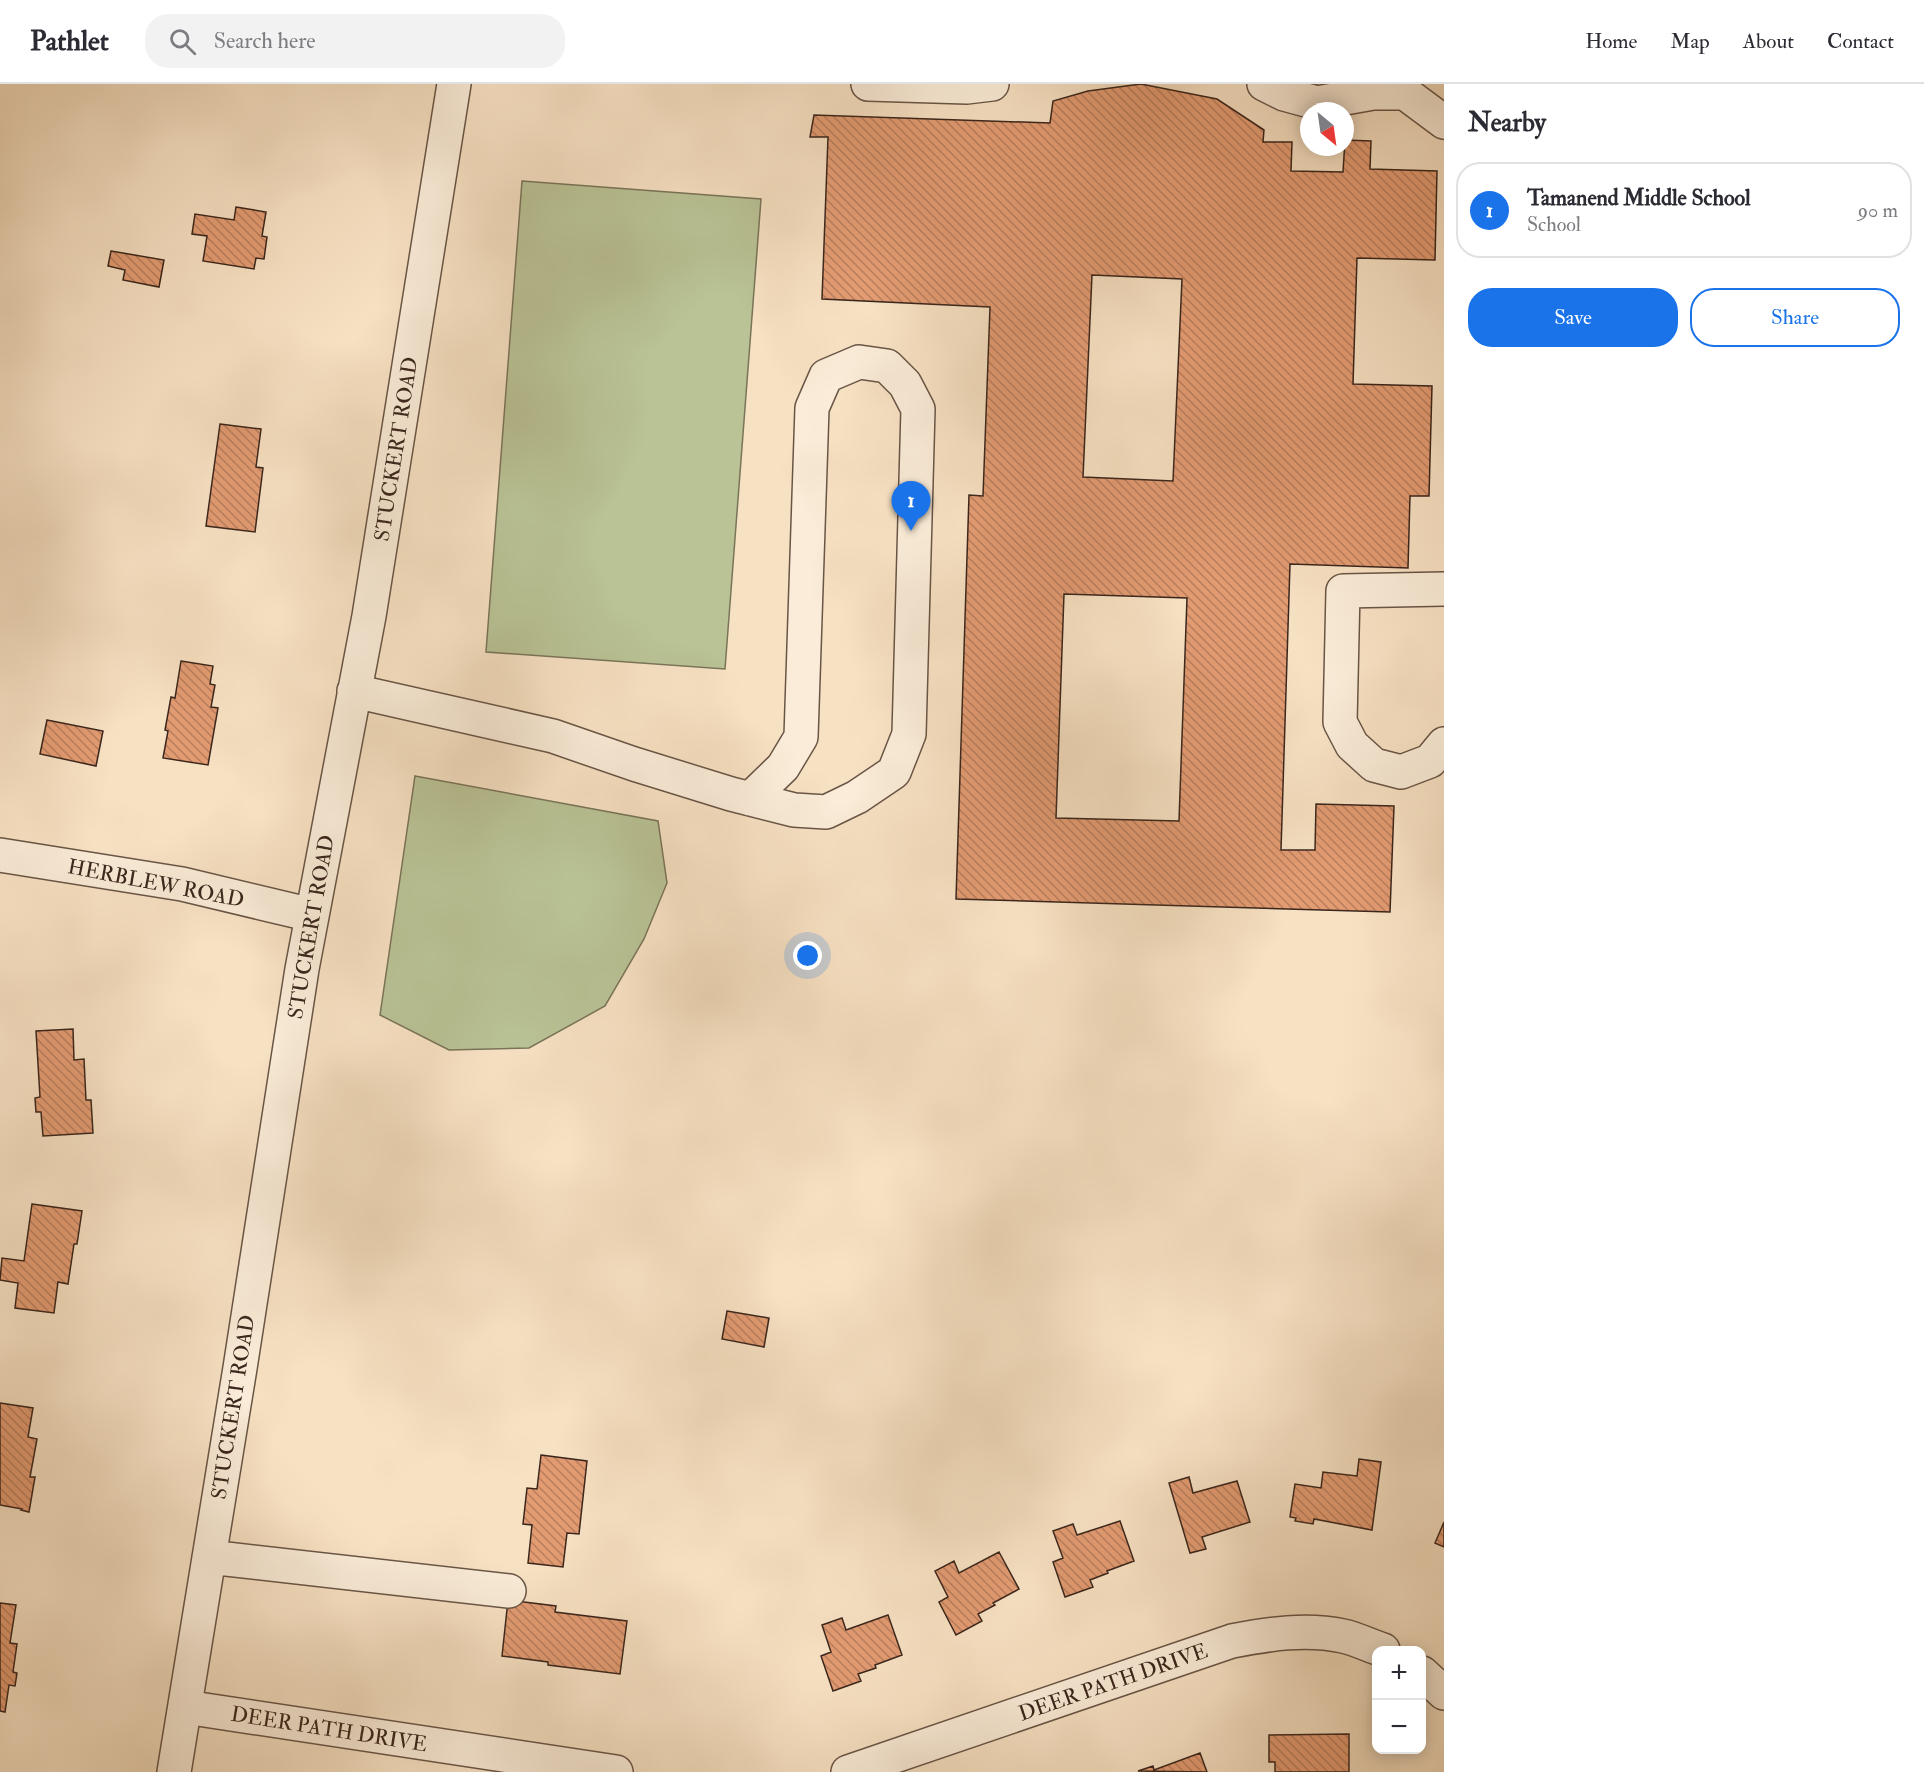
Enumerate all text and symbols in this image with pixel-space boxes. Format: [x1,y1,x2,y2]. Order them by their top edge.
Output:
search box [145,14,565,68]
text: Pathlet [30,24,109,59]
icon: search [166,25,199,58]
text: Search here [214,27,316,55]
text: Home [1585,28,1637,55]
text: Map [1670,28,1710,55]
text: About [1743,28,1794,55]
text: Contact [1827,28,1894,55]
north arrow [1300,102,1354,156]
text: Nearby [1468,107,1546,139]
text: Tamanend Middle School [1527,184,1751,212]
text: 1 [1486,198,1493,223]
text: 90 m [1858,198,1898,223]
text: School [1527,212,1581,237]
button: Save [1468,288,1678,347]
button: Share [1690,288,1900,347]
street label: STUCKERT ROAD [369,355,424,543]
pin: 1 [892,482,930,531]
street label: STUCKERT ROAD [282,833,341,1021]
street label: HERBLEW ROAD [66,853,246,914]
your location [793,941,822,970]
street label: STUCKERT ROAD [206,1313,261,1501]
street label: DEER PATH DRIVE [1015,1637,1211,1728]
map controls [1372,1646,1426,1754]
button: + [1372,1646,1426,1700]
button: − [1372,1700,1426,1754]
street label: DEER PATH DRIVE [229,1701,429,1758]

